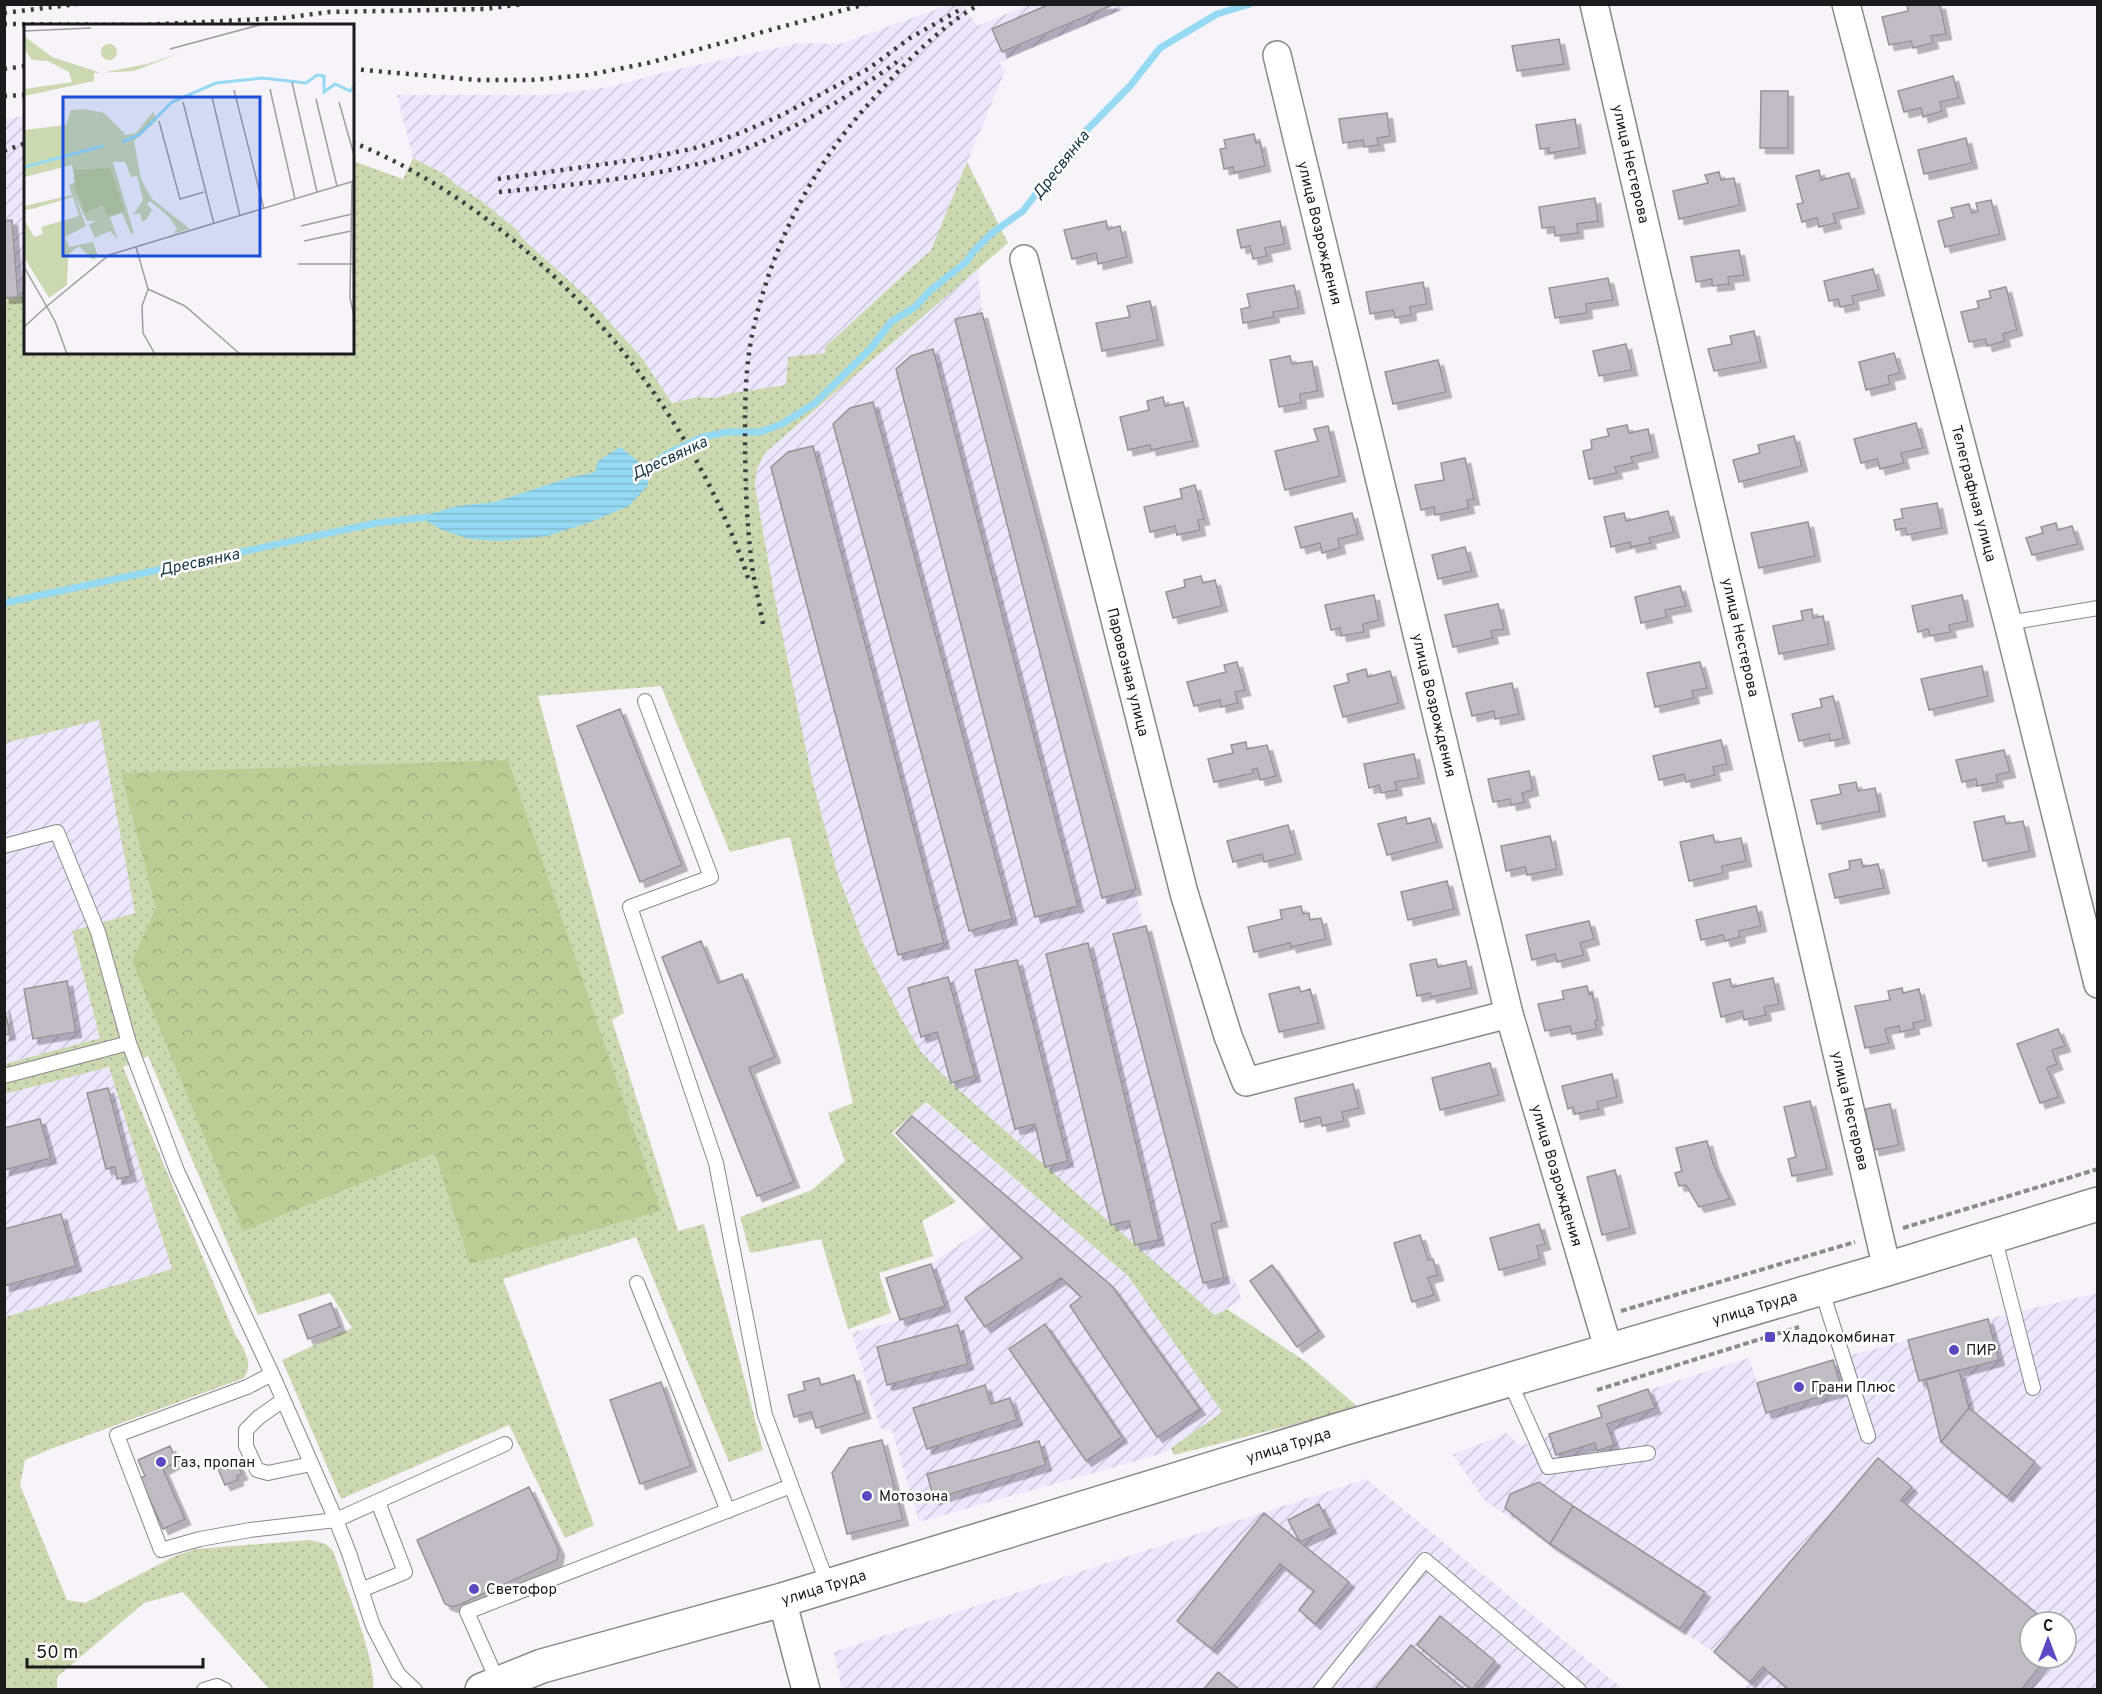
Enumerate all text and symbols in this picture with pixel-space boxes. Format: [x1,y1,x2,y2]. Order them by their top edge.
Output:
inset map [24,24,354,354]
street label: улица Нестерова [1607,103,1653,225]
water label: Дресвянка [1029,126,1095,203]
street label: улица Возрождения [1292,159,1345,307]
street label: Телеграфная улица [1946,424,2000,564]
water label: Дресвянка [629,432,712,485]
water label: Дресвянка [158,545,242,581]
street label: улица Нестерова [1716,576,1762,699]
street label: Паровозная улица [1101,606,1152,739]
street label: улица Возрождения [1406,632,1459,779]
street label: улица Нестерова [1826,1050,1872,1172]
street label: улица Возрождения [1525,1102,1586,1249]
street label: улица Труда [1710,1288,1800,1331]
place label: Хладокомбинат [1782,1329,1895,1348]
marker: Хладокомбинат [1763,1330,1777,1344]
place label: ПИР [1966,1342,1996,1361]
marker: ПИР [1947,1343,1961,1357]
place label: Грани Плюс [1811,1379,1896,1398]
marker: Грани Плюс [1792,1380,1806,1394]
street label: улица Труда [1244,1425,1334,1469]
place label: Газ, пропан [173,1454,255,1473]
marker: Газ, пропан [154,1455,168,1469]
place label: Мотозона [879,1488,948,1507]
marker: Мотозона [860,1489,874,1503]
street label: улица Труда [779,1567,869,1611]
place label: Светофор [486,1581,557,1600]
marker: Светофор [467,1582,481,1596]
north arrow [2018,1610,2078,1670]
text: С [2043,1617,2053,1637]
scale bar [27,1631,202,1669]
text: 50 m [36,1642,78,1665]

